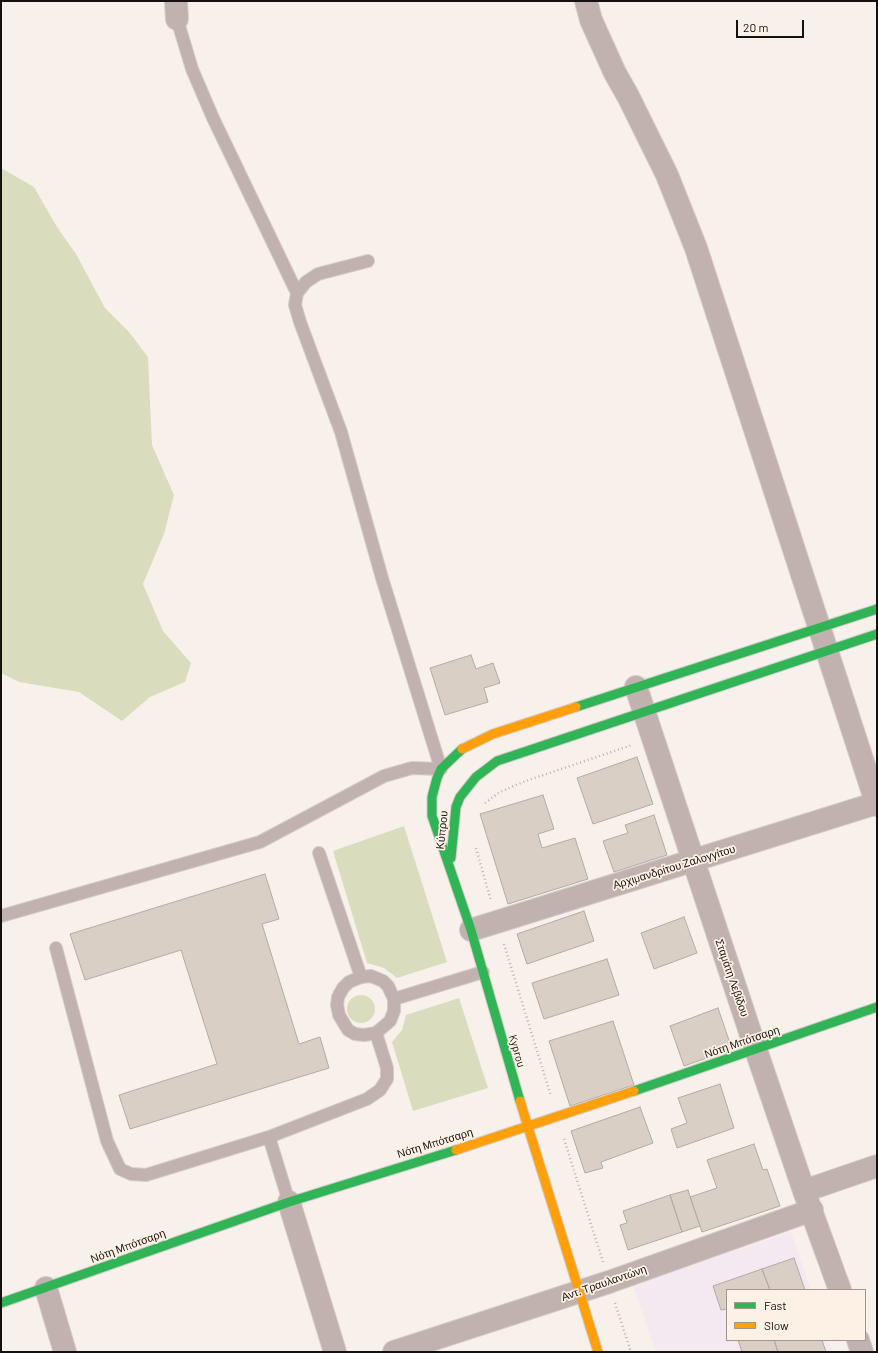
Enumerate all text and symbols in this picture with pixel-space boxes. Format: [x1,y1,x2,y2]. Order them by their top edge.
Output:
scale bar [738,12,806,38]
text: 20 m [743,20,769,34]
street label: Κύπρου [433,810,451,850]
street label: Αρχιμανδρίτου Ζαλογγίτου [611,842,737,892]
street label: Σταμάτη Λεβίδου [713,937,751,1019]
street label: Νότη Μπότσαρη [703,1023,781,1061]
street label: Kyprou [506,1033,528,1069]
street label: Νότη Μπότσαρη [396,1125,474,1161]
street label: Νότη Μπότσαρη [89,1226,167,1266]
street label: Αντ. Τραυλαντώνη [560,1262,648,1304]
legend [726,1289,866,1341]
text: Fast [764,1298,787,1312]
text: Slow [764,1318,789,1332]

